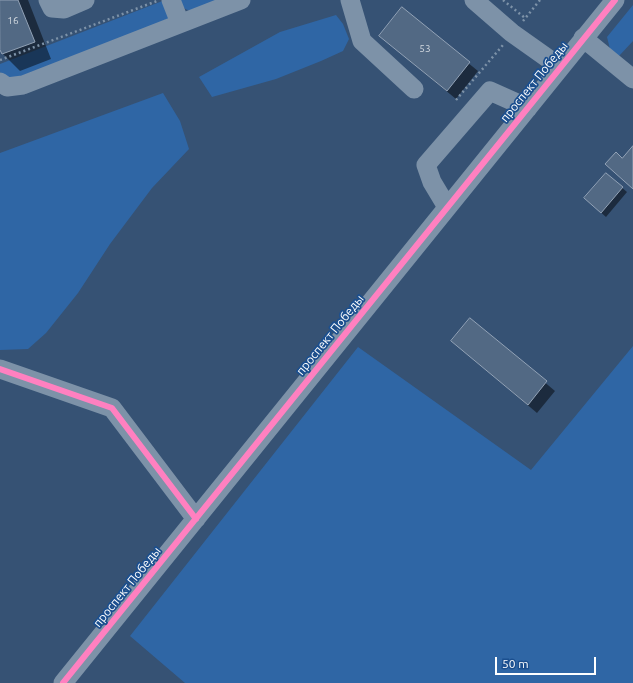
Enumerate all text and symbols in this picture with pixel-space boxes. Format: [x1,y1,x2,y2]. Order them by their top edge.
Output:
house number: 16 [7,15,19,27]
street label: проспект Победы [497,39,571,125]
house number: 53 [419,43,431,55]
street label: проспект Победы [293,292,367,378]
street label: проспект Победы [90,544,164,630]
scale bar [497,649,598,675]
text: 50 m [502,657,529,670]

